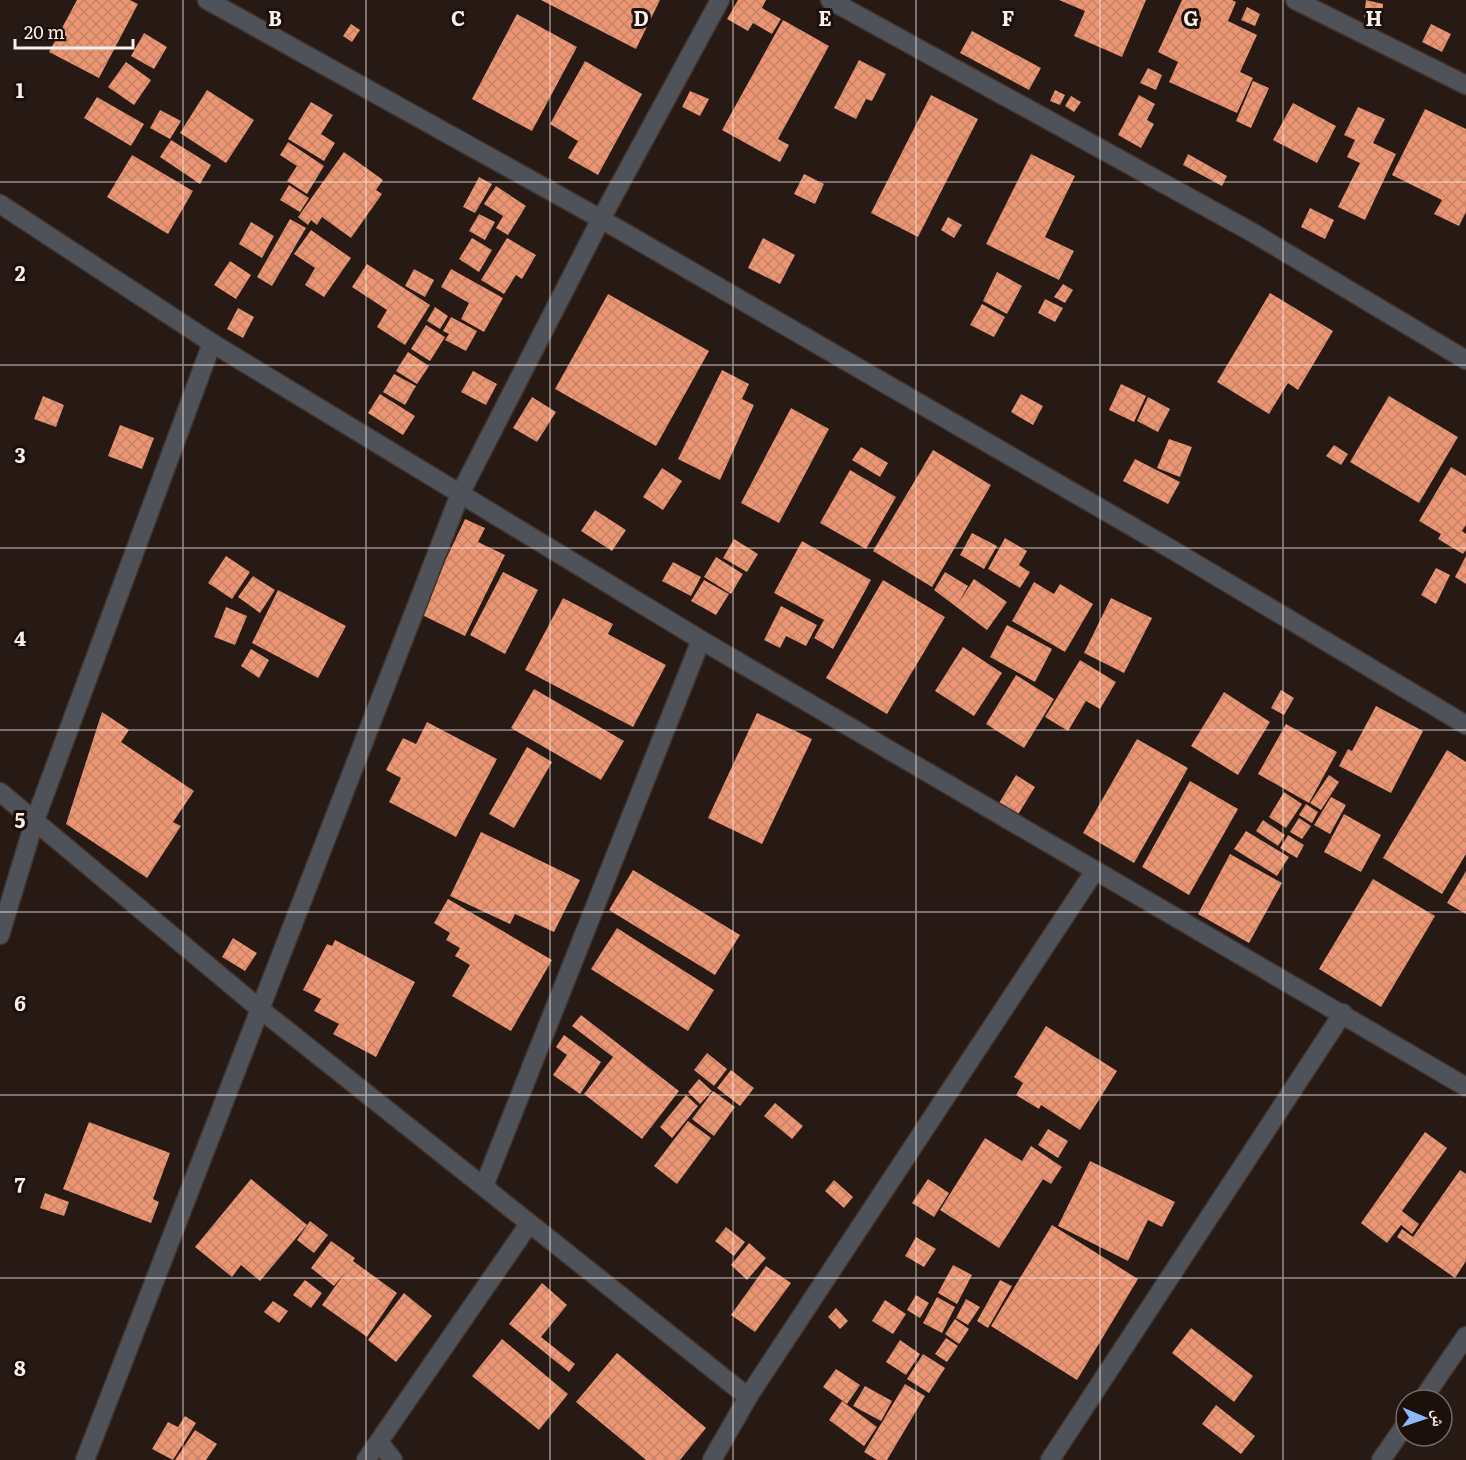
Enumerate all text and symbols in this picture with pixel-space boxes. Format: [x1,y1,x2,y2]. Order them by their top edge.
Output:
text: B [268,2,282,32]
text: C [451,2,465,32]
text: D [633,2,649,32]
text: E [818,2,832,32]
text: F [1002,2,1015,32]
text: G [1183,2,1199,32]
text: H [1366,2,1382,32]
scale bar [15,12,134,50]
text: 20 m [24,18,65,45]
text: 1 [16,74,24,104]
text: 2 [15,257,26,287]
text: 3 [14,439,26,469]
text: 4 [14,622,26,652]
text: 5 [15,804,26,834]
text: 6 [14,987,26,1017]
text: 7 [15,1169,26,1199]
text: 8 [14,1352,26,1382]
north arrow [1394,1388,1454,1448]
text: ش [1428,1410,1452,1427]

